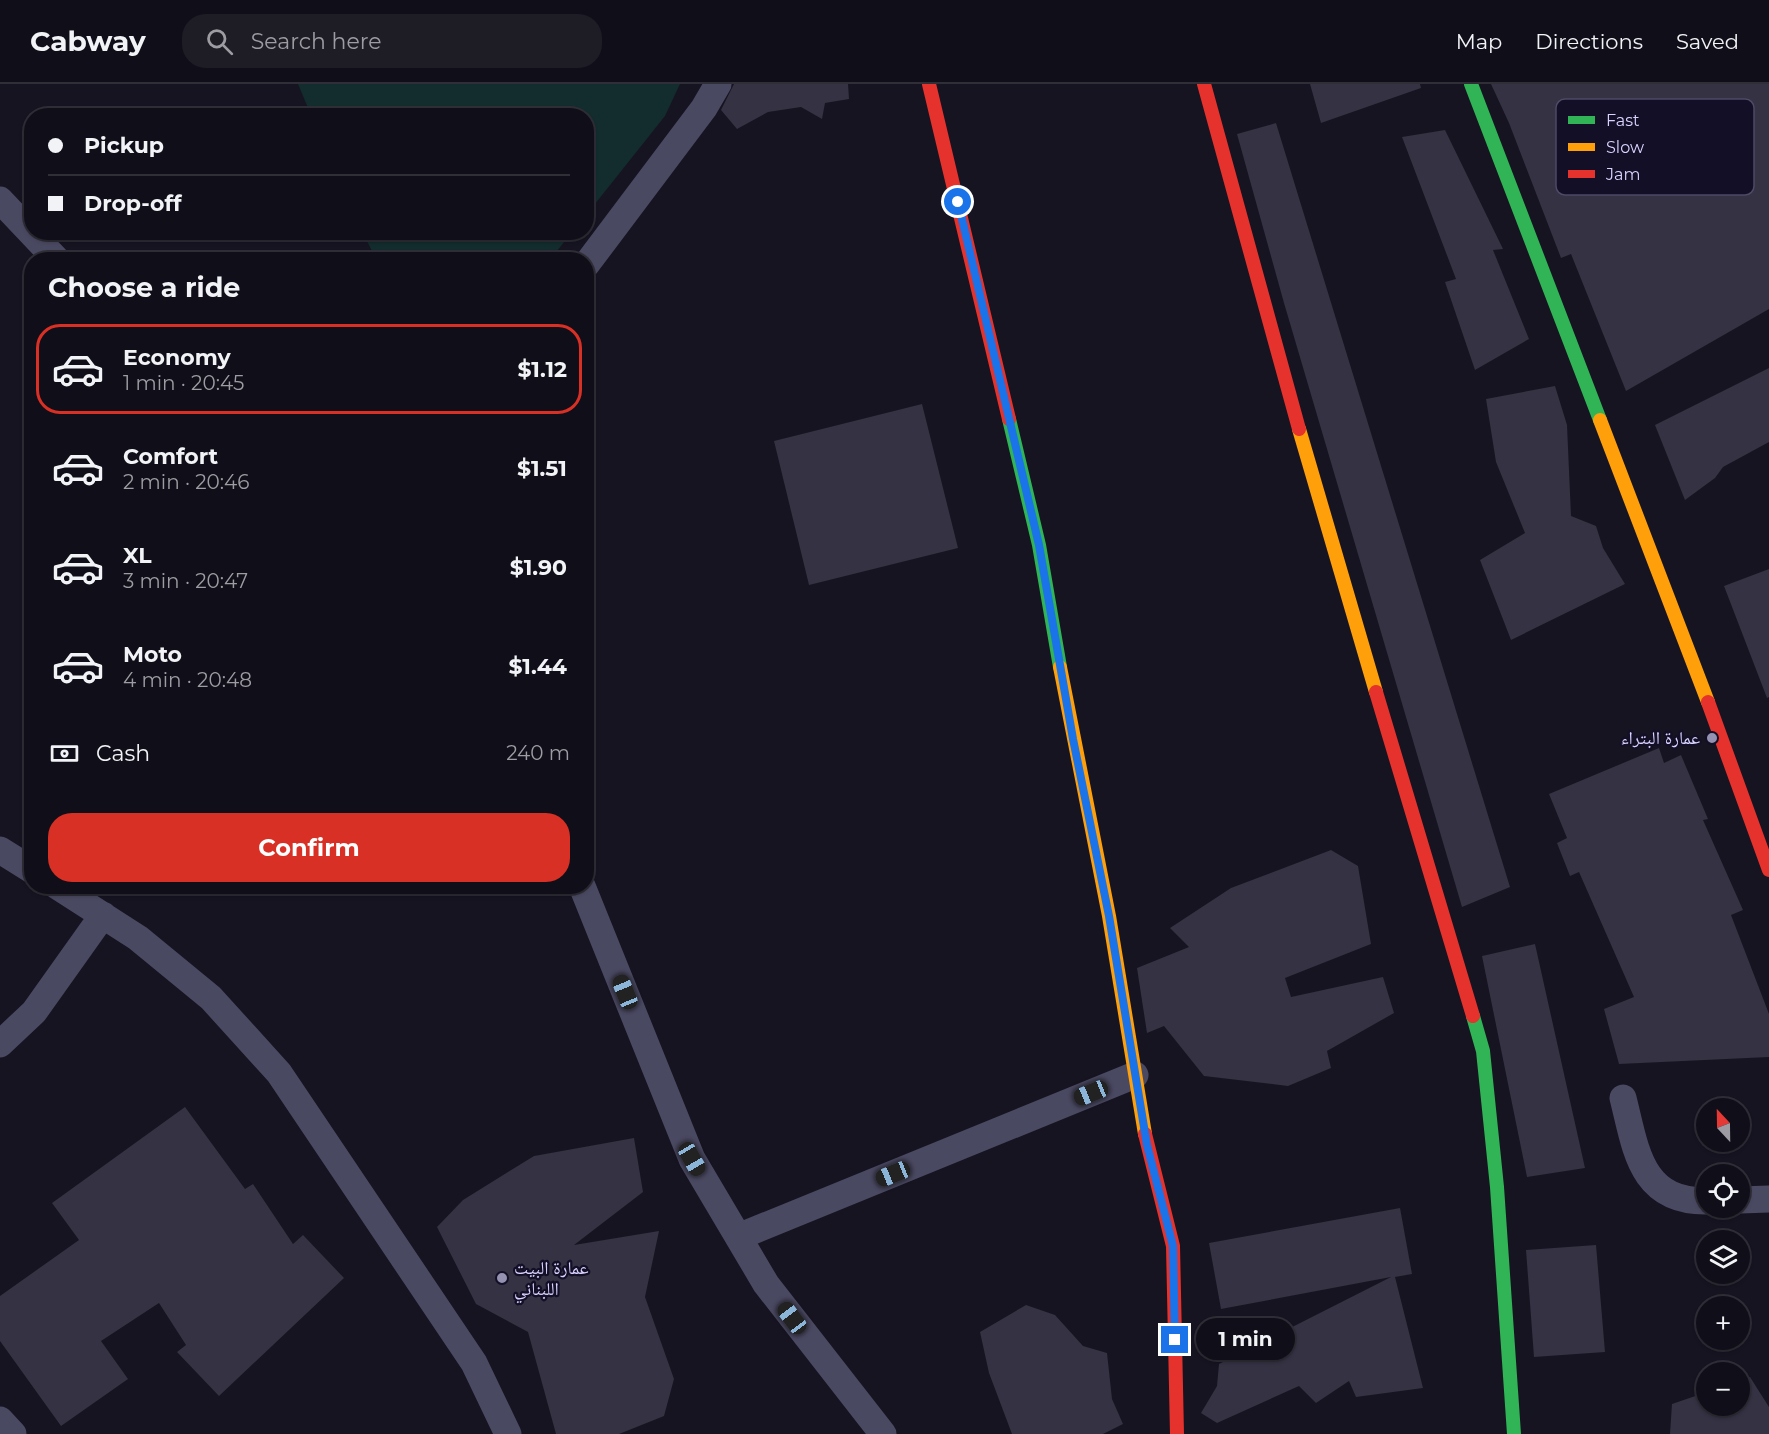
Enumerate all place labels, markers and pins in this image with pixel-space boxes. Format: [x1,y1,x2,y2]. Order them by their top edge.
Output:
place label: عمارة البتراء [1621,727,1700,749]
marker: عمارة البتراء [1705,731,1719,745]
place label: عمارة البيت اللبناني [514,1257,589,1304]
marker: عمارة البيت اللبناني [495,1271,509,1285]

